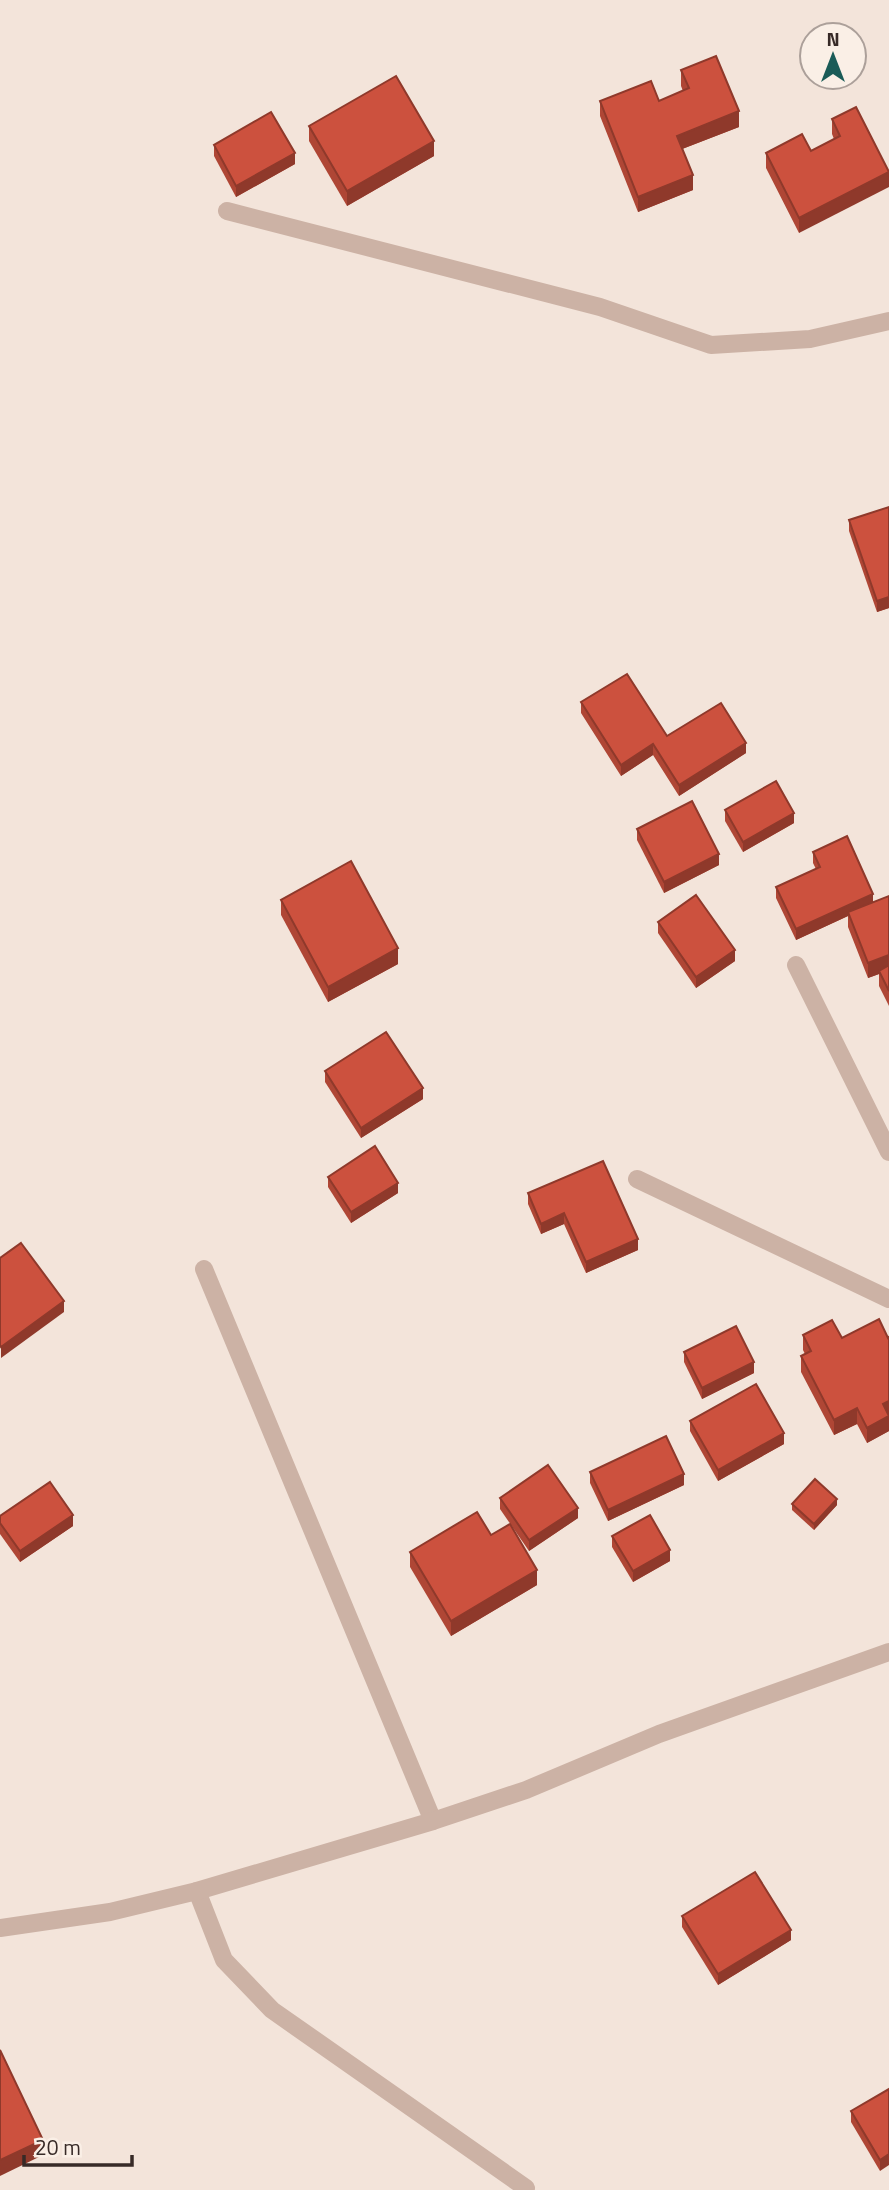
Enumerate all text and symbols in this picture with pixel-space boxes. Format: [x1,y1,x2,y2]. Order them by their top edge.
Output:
north arrow [798,21,868,91]
text: N [826,24,840,53]
scale bar [24,2124,133,2168]
text: 20 m [35,2131,81,2163]

